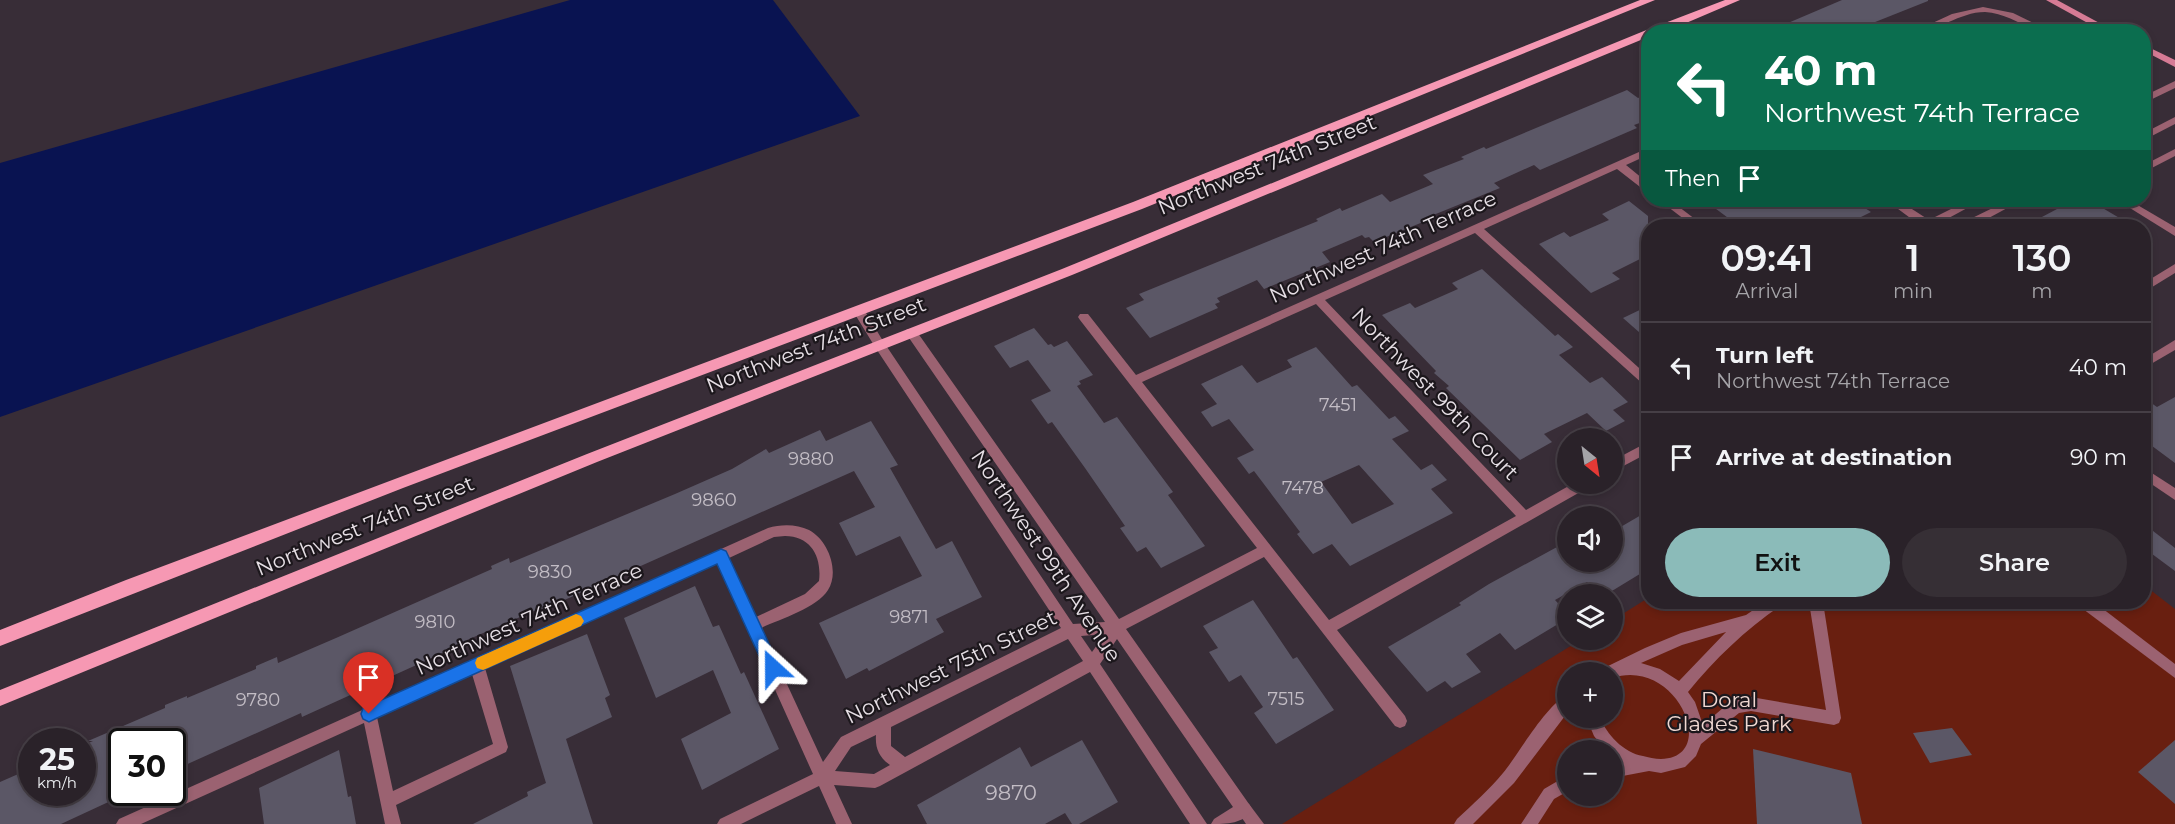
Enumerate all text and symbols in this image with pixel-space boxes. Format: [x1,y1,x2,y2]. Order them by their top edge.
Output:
text: 40 m [1764,44,1877,96]
icon: left [1665,48,1743,126]
text: Northwest 74th Terrace [1764,96,2080,129]
street label: Northwest 74th Street [1154,109,1380,220]
icon: arrive [1733,162,1766,195]
text: Then [1665,165,1721,192]
street label: Northwest 74th Terrace [1265,185,1500,308]
text: 09:41 [1721,236,1813,280]
text: 1 [1906,236,1920,280]
text: 130 [2013,236,2071,280]
text: Arrival [1735,279,1798,303]
text: min [1893,279,1933,303]
text: m [2031,279,2053,303]
street label: Northwest 74th Street [702,291,929,398]
street label: Northwest 99th Court [1347,302,1524,485]
text: Turn left [1716,342,1814,369]
icon: left [1665,351,1698,384]
text: 40 m [2069,354,2127,381]
text: Northwest 74th Terrace [1716,369,1950,393]
house number: 7451 [1319,394,1357,416]
north arrow [1557,428,1623,494]
map controls [1557,428,1623,806]
icon: arrive [1665,441,1698,474]
text: Arrive at destination [1716,444,1952,471]
text: 90 m [2070,444,2127,471]
street label: Northwest 99th Avenue [966,445,1127,666]
house number: 9880 [788,448,834,470]
street label: Northwest 74th Street [252,470,478,581]
house number: 7478 [1282,477,1324,499]
house number: 9860 [691,489,737,511]
button: sound [1557,506,1623,572]
button: Exit [1665,528,1890,597]
button: Share [1902,528,2127,597]
street label: Northwest 74th Terrace [411,557,646,680]
house number: 9830 [528,561,572,583]
button: layers [1557,584,1623,650]
street label: Northwest 75th Street [841,604,1061,729]
house number: 9871 [889,606,929,628]
house number: 9810 [415,611,455,633]
position arrow [741,636,805,700]
pin [343,652,394,714]
icon: arrive [352,661,385,694]
button: + [1557,662,1623,728]
park label: Doral Glades Park [1667,687,1792,736]
house number: 7515 [1267,688,1305,710]
house number: 9780 [236,689,280,711]
speed limit sign: 30 [108,728,186,806]
button: − [1557,740,1623,806]
text: 25 [39,741,75,778]
text: km/h [37,773,77,792]
house number: 9870 [985,780,1037,805]

